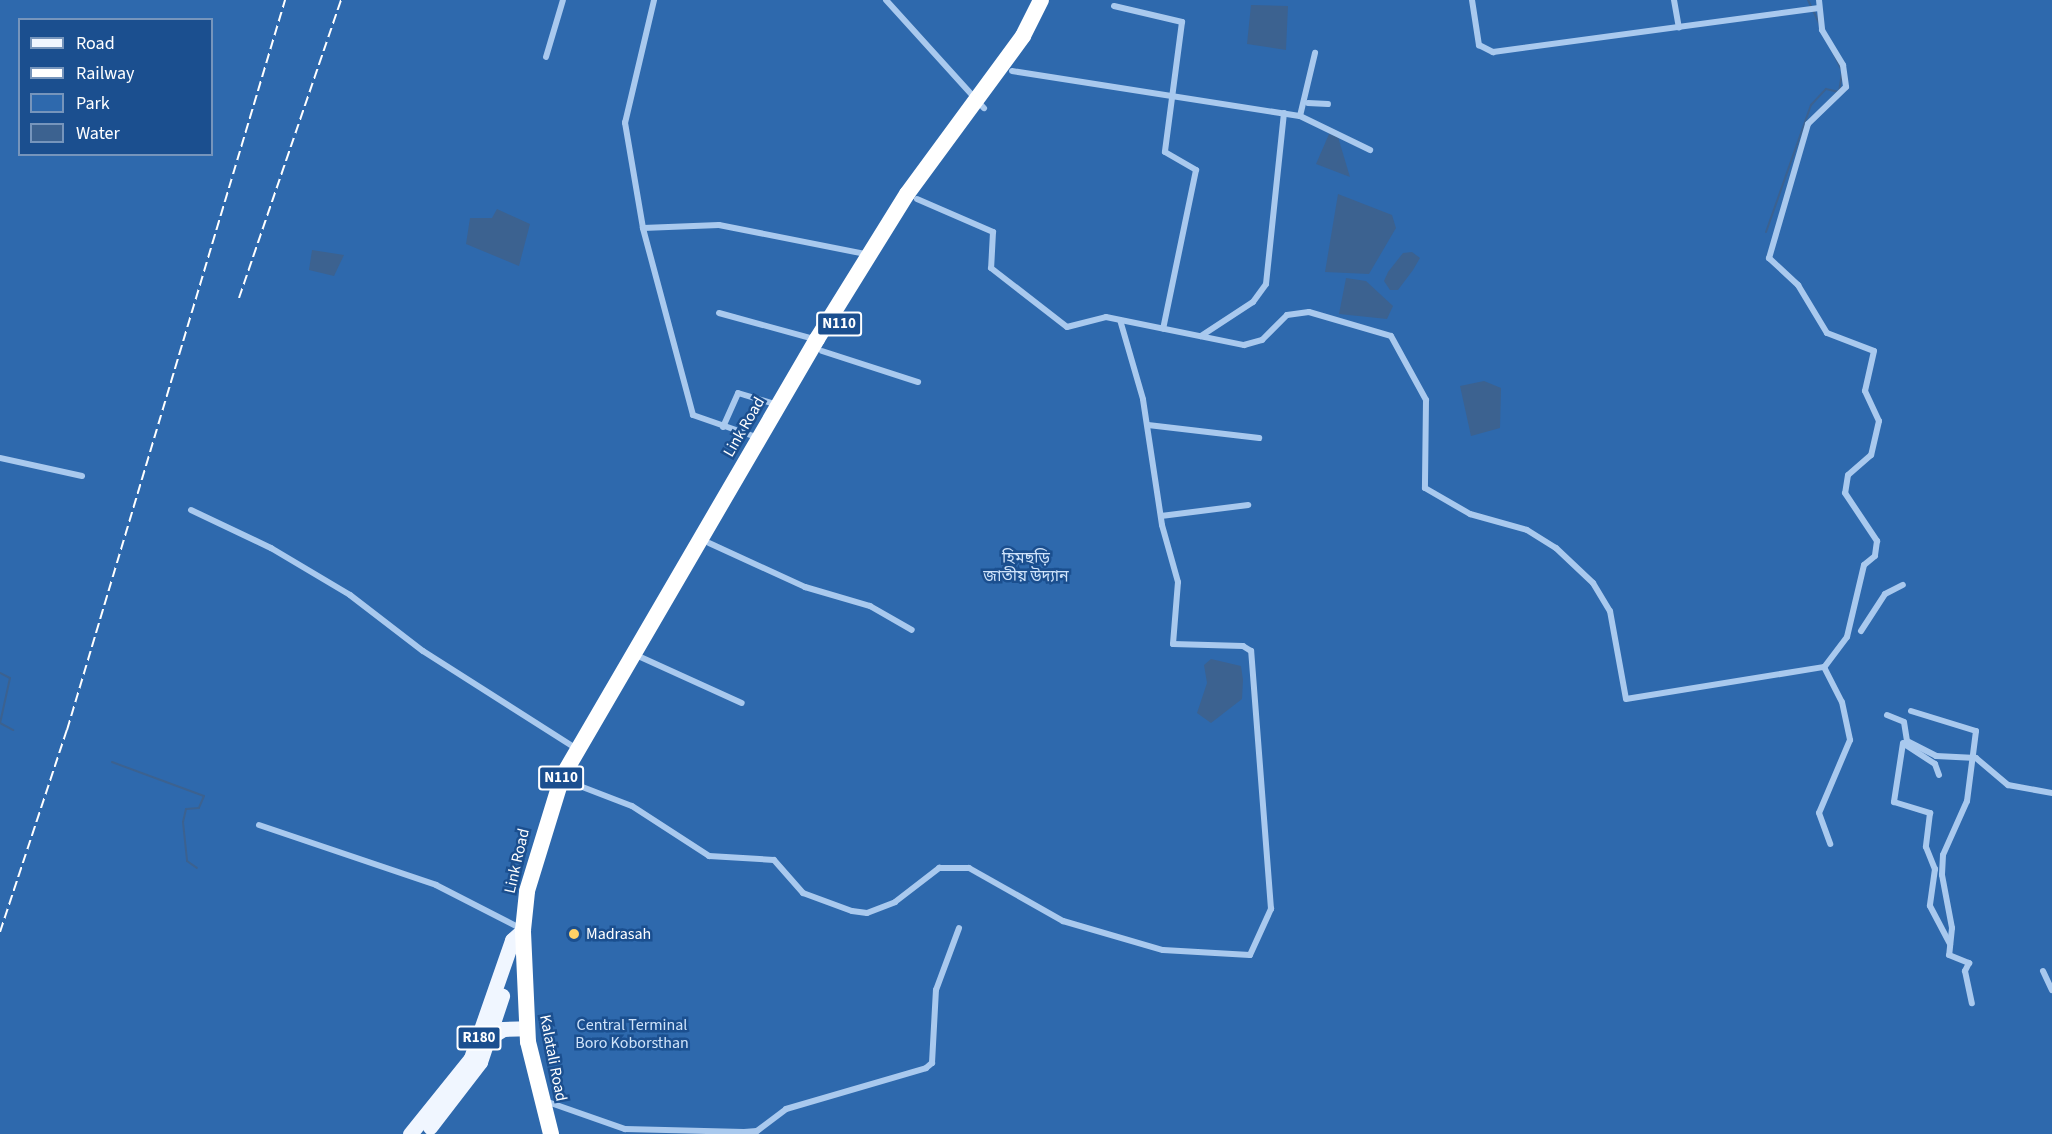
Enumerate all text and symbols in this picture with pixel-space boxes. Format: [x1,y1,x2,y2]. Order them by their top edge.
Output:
legend [18,18,213,156]
text: Road [76,31,115,56]
text: Railway [76,61,135,86]
text: Park [76,91,110,116]
text: Water [76,121,120,146]
road number: N110 [815,312,863,336]
street label: Link Road [719,394,769,460]
park label: হিমছড়ি জাতীয় উদ্যান [983,548,1069,586]
road number: N110 [537,766,585,790]
street label: Link Road [500,827,534,895]
place label: Madrasah [586,924,651,944]
marker: Madrasah [567,927,581,941]
street label: Kalatali Road [535,1013,571,1103]
park label: Central Terminal Boro Koborsthan [575,1015,689,1053]
road number: R180 [456,1026,502,1050]

